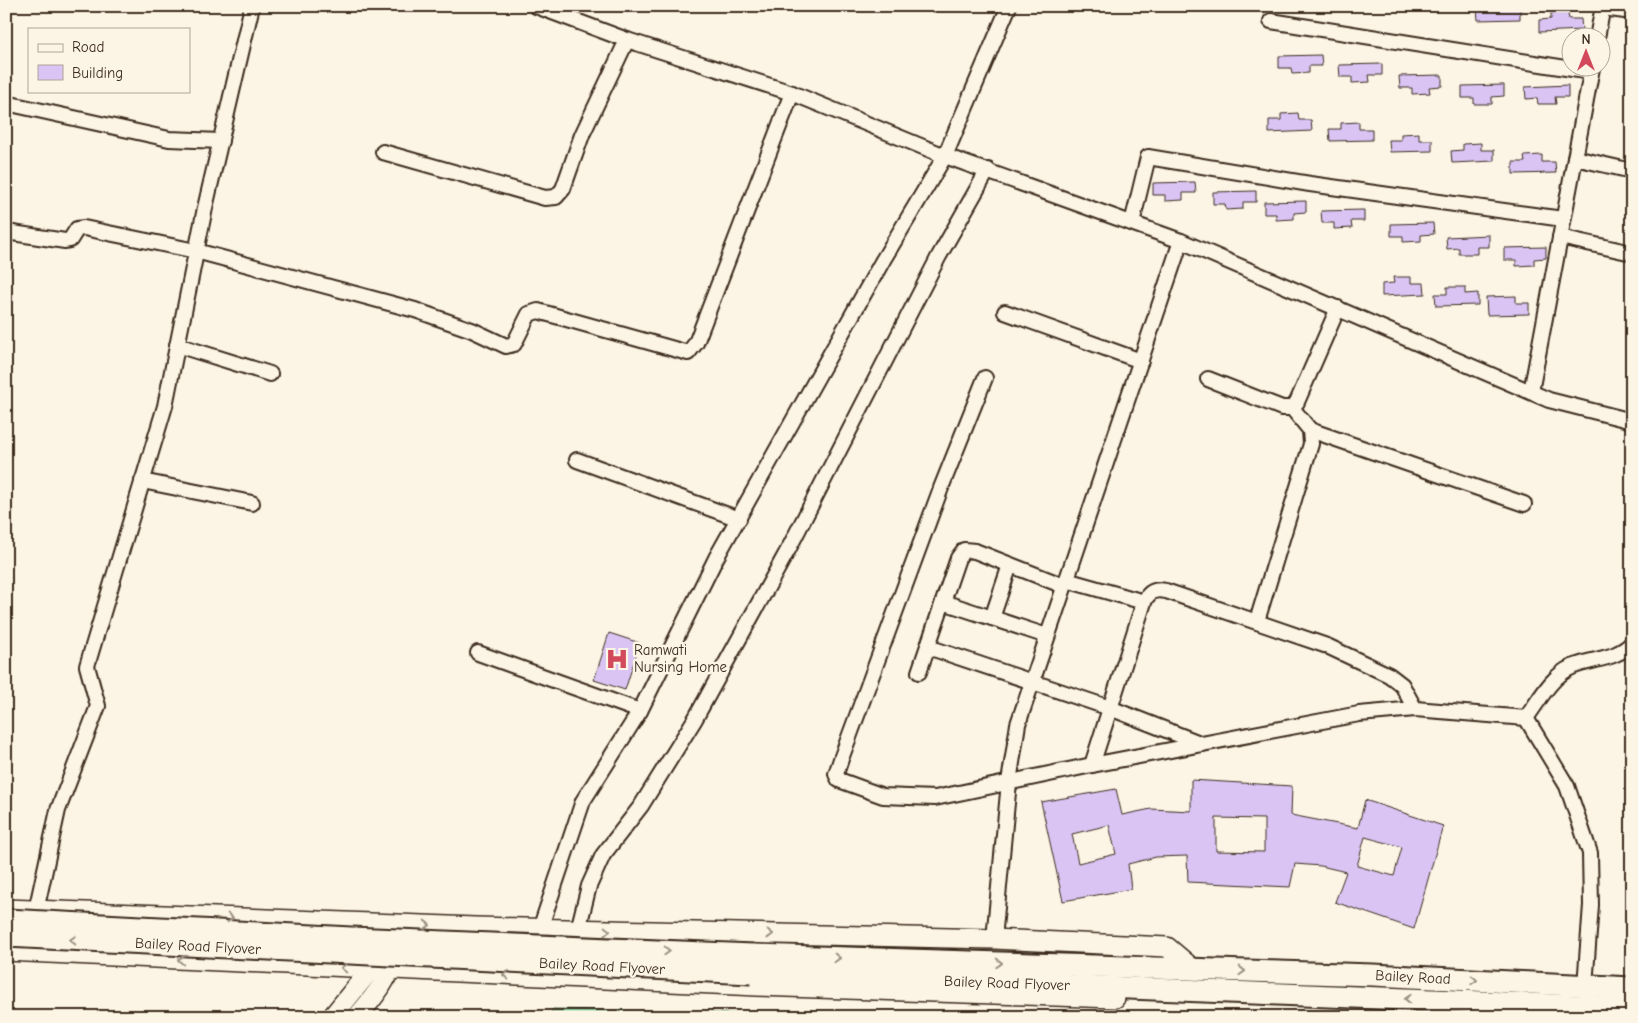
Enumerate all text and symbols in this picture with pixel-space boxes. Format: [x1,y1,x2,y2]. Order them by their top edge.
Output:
legend [28,28,190,92]
north arrow [1560,28,1610,78]
text: N [1581,31,1591,48]
text: Road [72,38,104,56]
text: Building [72,64,123,82]
place label: Ramwati Nursing Home [634,641,728,676]
hospital icon: Ramwati Nursing Home [604,646,630,672]
one-way arrow [226,913,234,923]
one-way arrow [424,920,431,930]
one-way arrow [603,925,611,936]
one-way arrow [766,929,774,939]
one-way arrow [68,934,76,945]
street label: Bailey Road Flyover [135,934,261,958]
one-way arrow [663,946,671,957]
one-way arrow [833,952,841,963]
street label: Bailey Road Flyover [539,954,665,978]
one-way arrow [177,955,184,965]
one-way arrow [996,958,1003,968]
one-way arrow [339,962,347,973]
one-way arrow [1238,965,1246,976]
street label: Bailey Road [1375,966,1451,988]
one-way arrow [502,970,510,981]
street label: Bailey Road Flyover [944,972,1070,994]
one-way arrow [1470,975,1478,986]
one-way arrow [1404,993,1412,1004]

